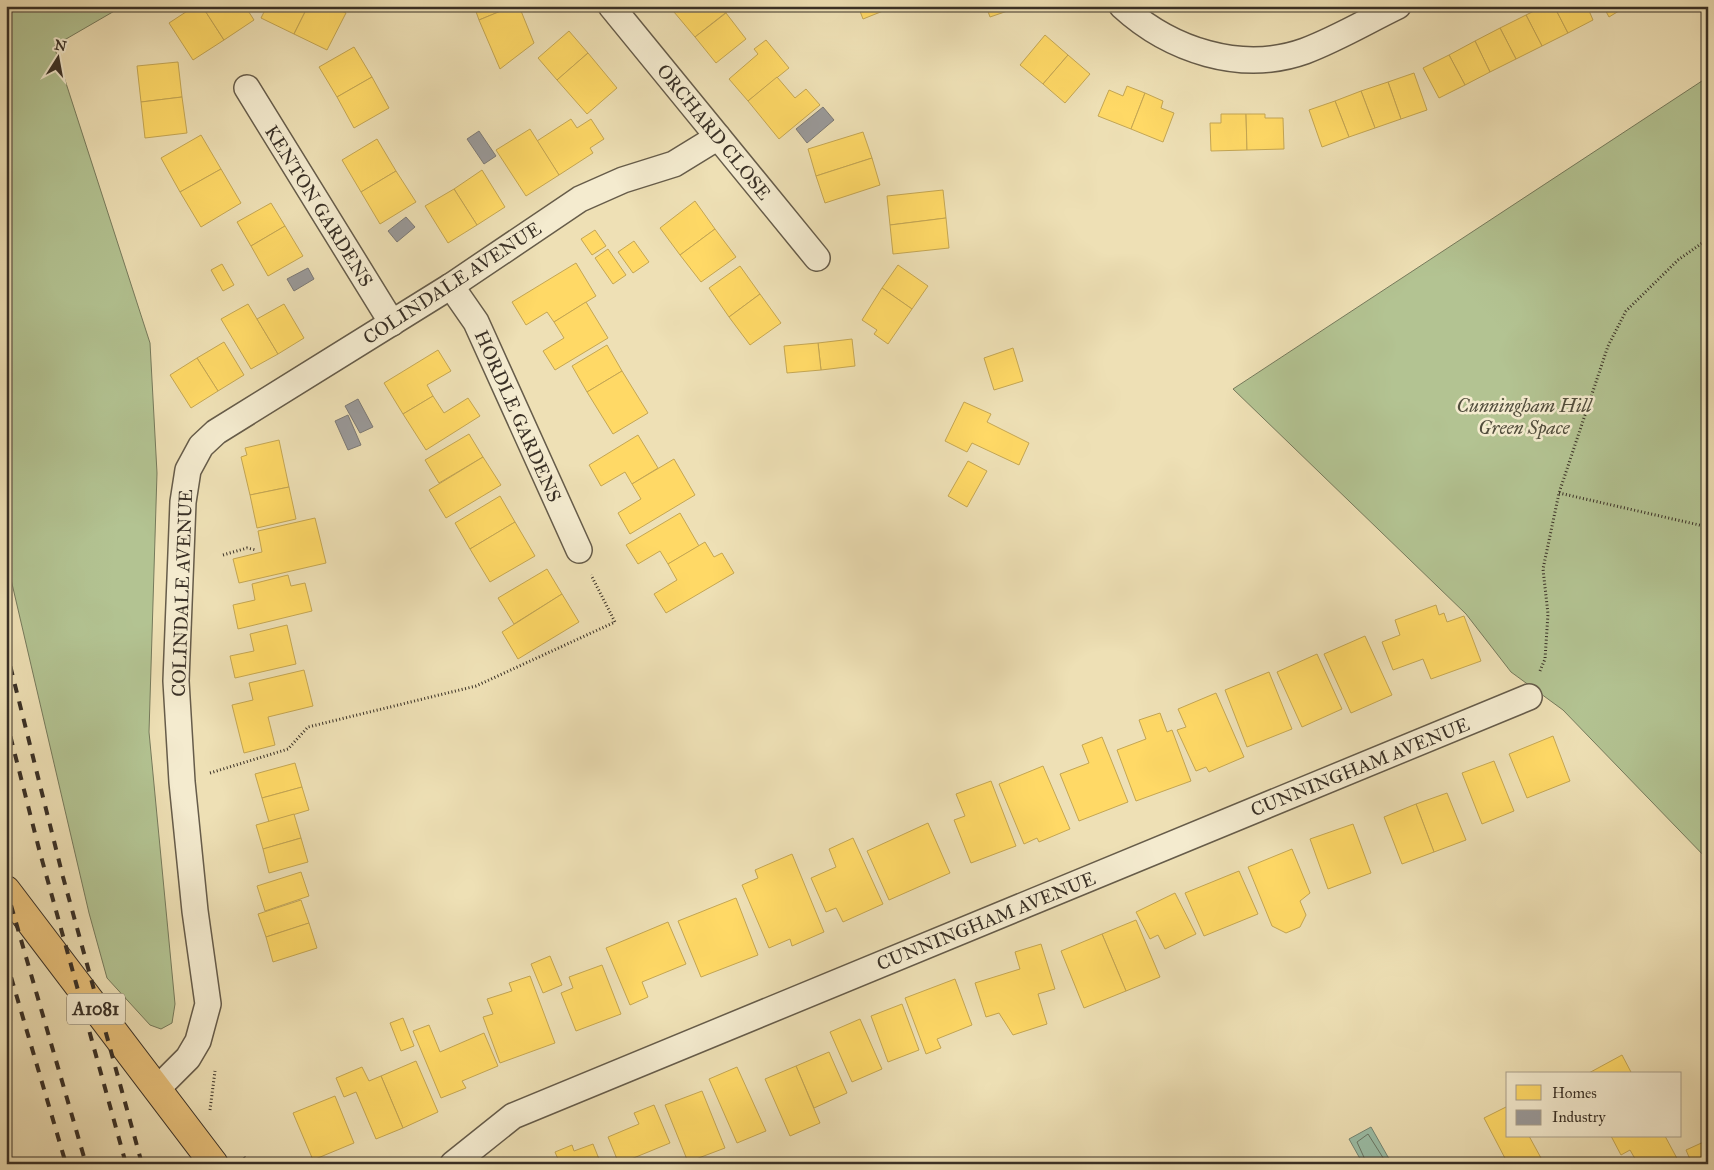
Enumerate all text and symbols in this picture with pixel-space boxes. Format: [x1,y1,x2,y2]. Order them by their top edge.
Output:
north arrow [32,32,82,82]
text: N [53,36,68,55]
street label: ORCHARD CLOSE [652,60,776,205]
street label: KENTON GARDENS [260,121,378,291]
street label: COLINDALE AVENUE [359,217,546,349]
street label: HORDLE GARDENS [470,326,566,506]
park label: Cunningham Hill Green Space [1456,394,1594,440]
street label: COLINDALE AVENUE [167,488,197,697]
street label: CUNNINGHAM AVENUE [1247,712,1473,821]
street label: CUNNINGHAM AVENUE [873,866,1099,975]
road number: A1081 [67,994,125,1024]
legend [1506,1072,1682,1138]
text: Homes [1552,1084,1597,1102]
text: Industry [1552,1108,1606,1126]

